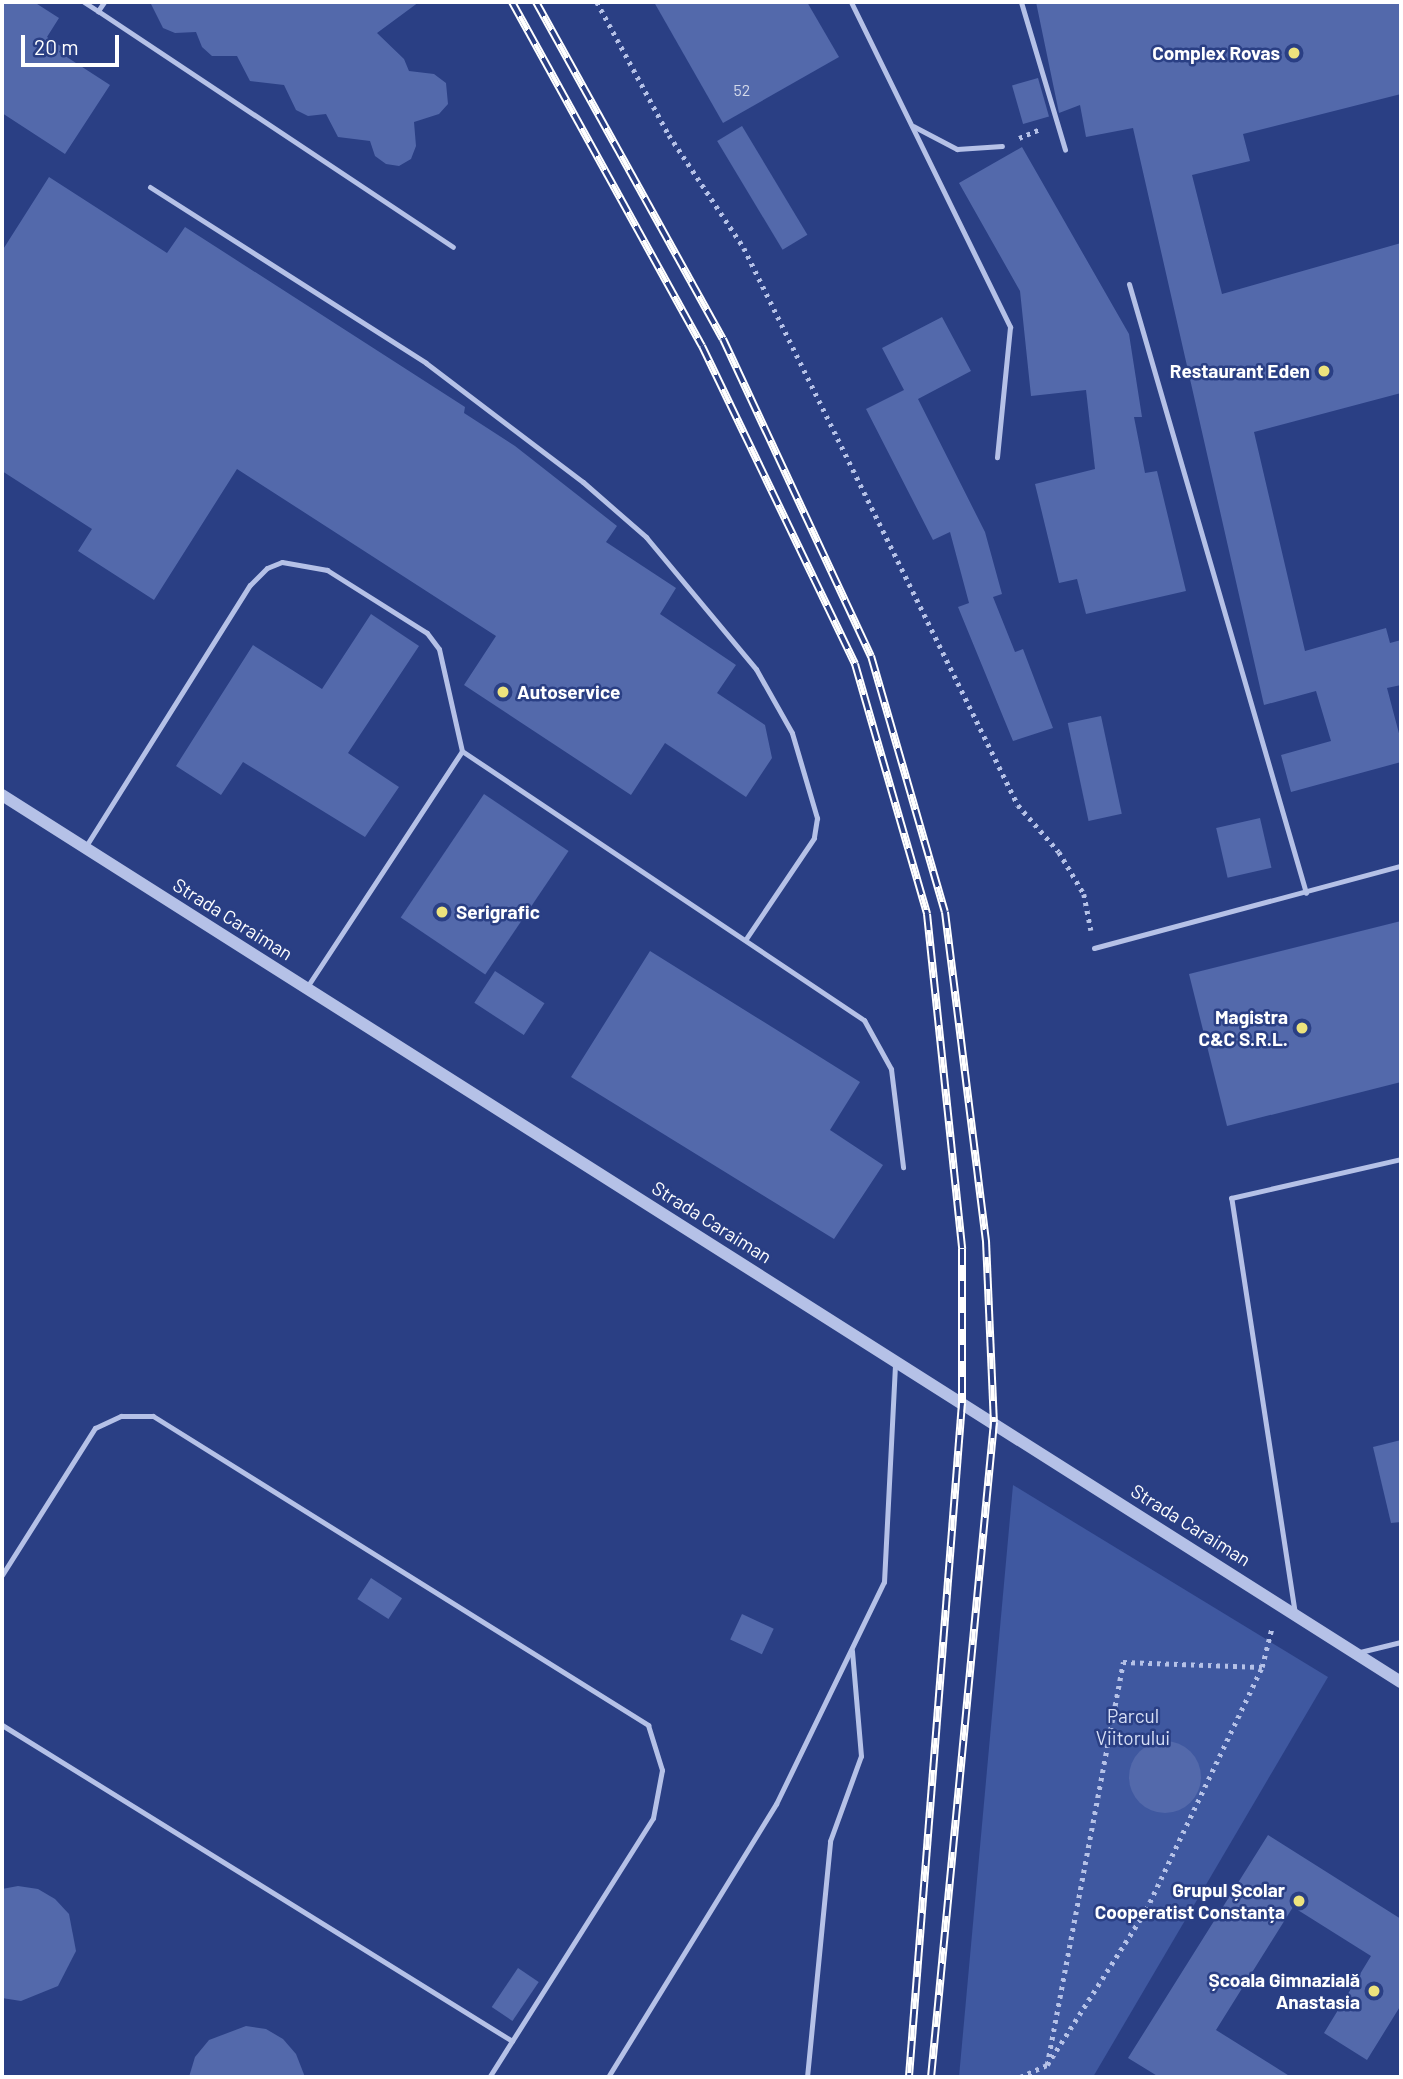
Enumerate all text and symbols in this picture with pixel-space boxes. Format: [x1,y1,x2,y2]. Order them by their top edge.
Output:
scale bar [24,21,122,65]
text: 20 m [34,34,79,59]
place label: Complex Rovas [1152,42,1280,64]
marker: Complex Rovas [1286,45,1302,61]
house number: 52 [734,80,750,100]
place label: Restaurant Eden [1170,360,1310,382]
marker: Restaurant Eden [1316,363,1332,379]
place label: Autoservice [517,681,620,703]
marker: Autoservice [495,684,511,700]
street label: Strada Caraiman [169,873,297,965]
place label: Serigrafic [456,901,540,923]
marker: Serigrafic [434,904,450,920]
place label: Magistra C&C S.R.L. [1199,1006,1288,1050]
marker: Magistra C&C S.R.L. [1294,1020,1310,1036]
street label: Strada Caraiman [648,1176,776,1268]
street label: Strada Caraiman [1127,1479,1255,1571]
park label: Parcul Viitorului [1096,1705,1170,1749]
place label: Grupul Școlar Cooperatist Constanța [1095,1879,1285,1923]
marker: Grupul Școlar Cooperatist Constanța [1291,1893,1307,1909]
place label: Școala Gimnazială Anastasia [1208,1969,1360,2013]
marker: Școala Gimnazială Anastasia [1366,1983,1382,1999]

